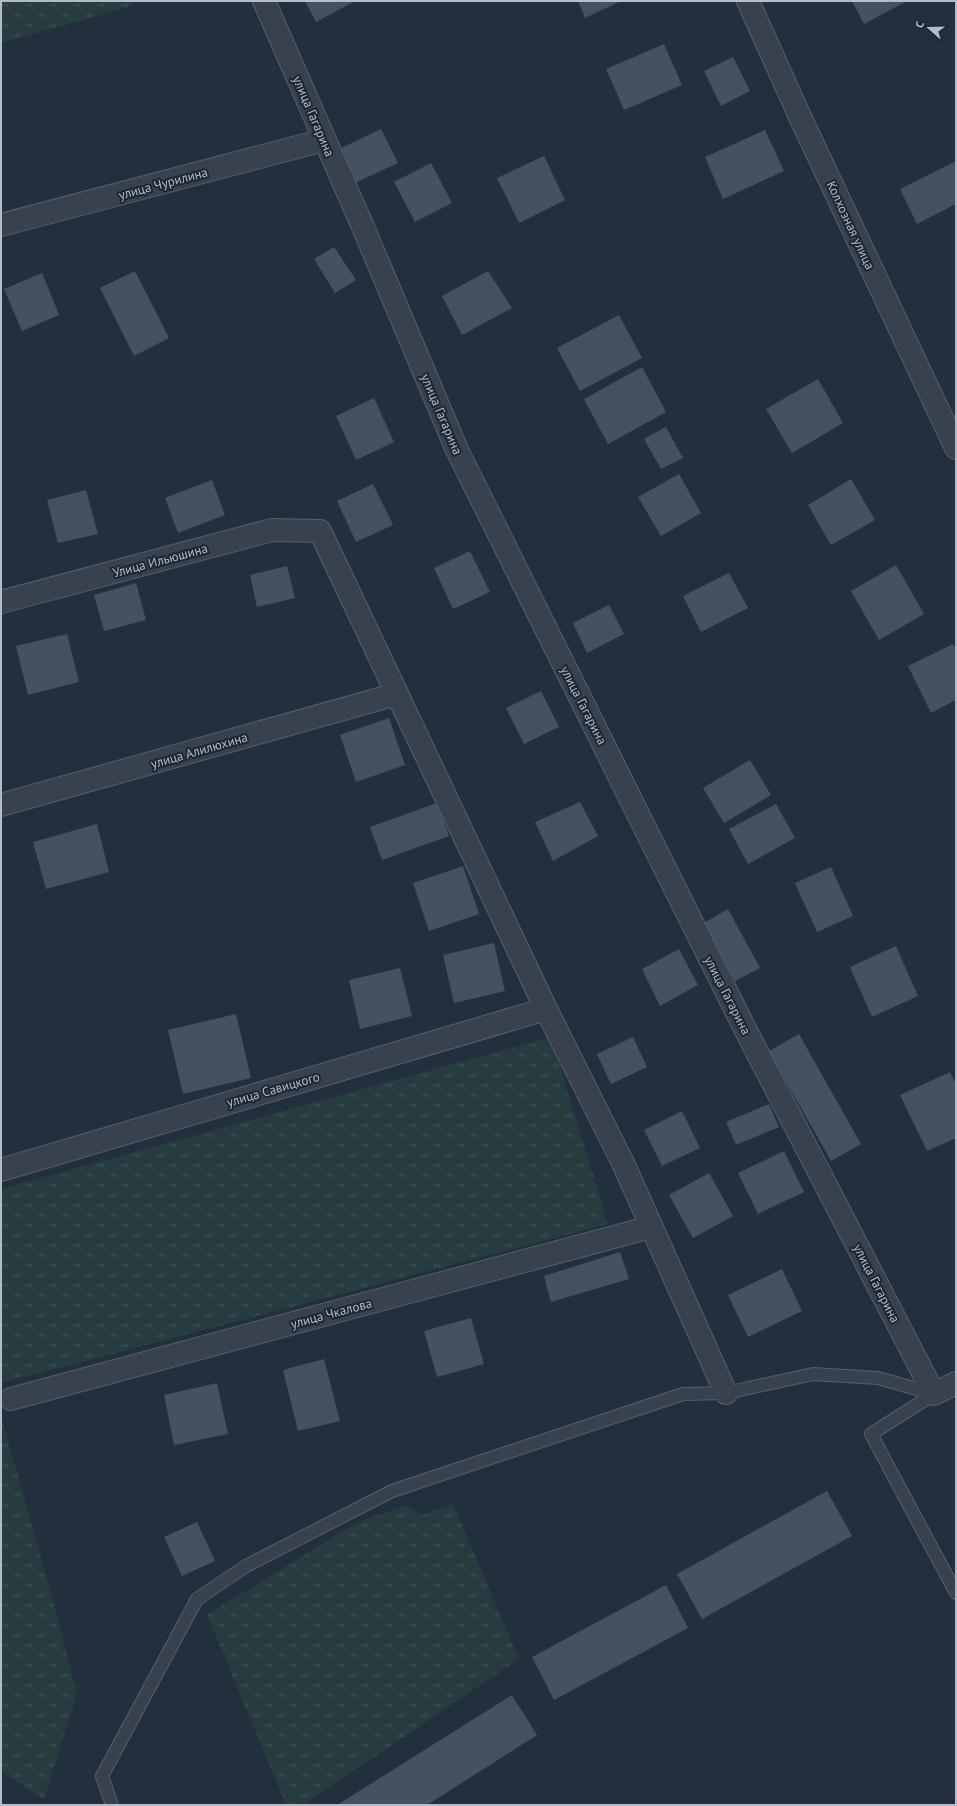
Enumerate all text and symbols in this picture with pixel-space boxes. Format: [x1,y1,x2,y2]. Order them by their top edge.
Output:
north arrow [909,8,949,48]
text: С [912,19,927,30]
street label: улица Гагарина [289,73,338,159]
street label: улица Чурилина [117,163,210,204]
street label: Колхозная улица [823,178,878,272]
street label: улица Гагарина [417,371,466,457]
street label: Улица Ильюшина [111,540,209,581]
street label: улица Гагарина [556,663,611,747]
street label: улица Алилюхина [149,729,250,772]
street label: улица Гагарина [700,953,755,1037]
street label: улица Савицкого [225,1068,322,1111]
street label: улица Гагарина [849,1241,904,1325]
street label: улица Чкалова [289,1294,374,1333]

